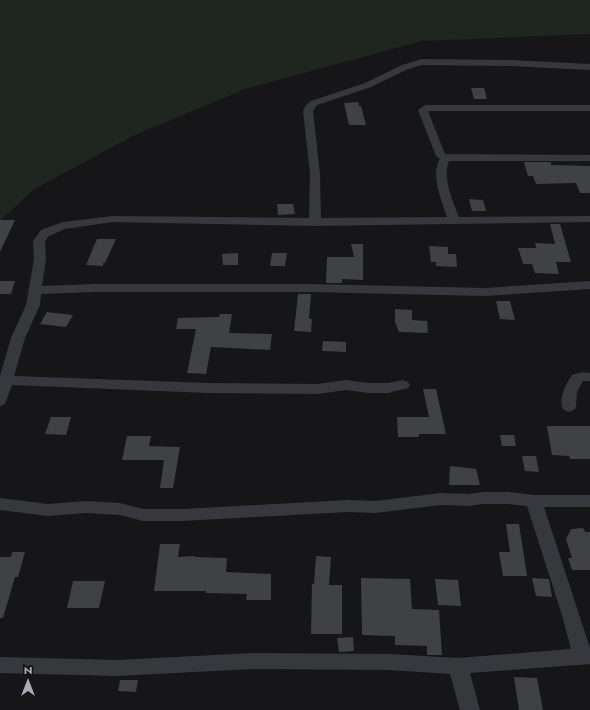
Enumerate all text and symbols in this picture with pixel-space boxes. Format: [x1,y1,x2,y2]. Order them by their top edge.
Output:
north arrow [8,662,48,702]
text: N [24,662,32,678]

